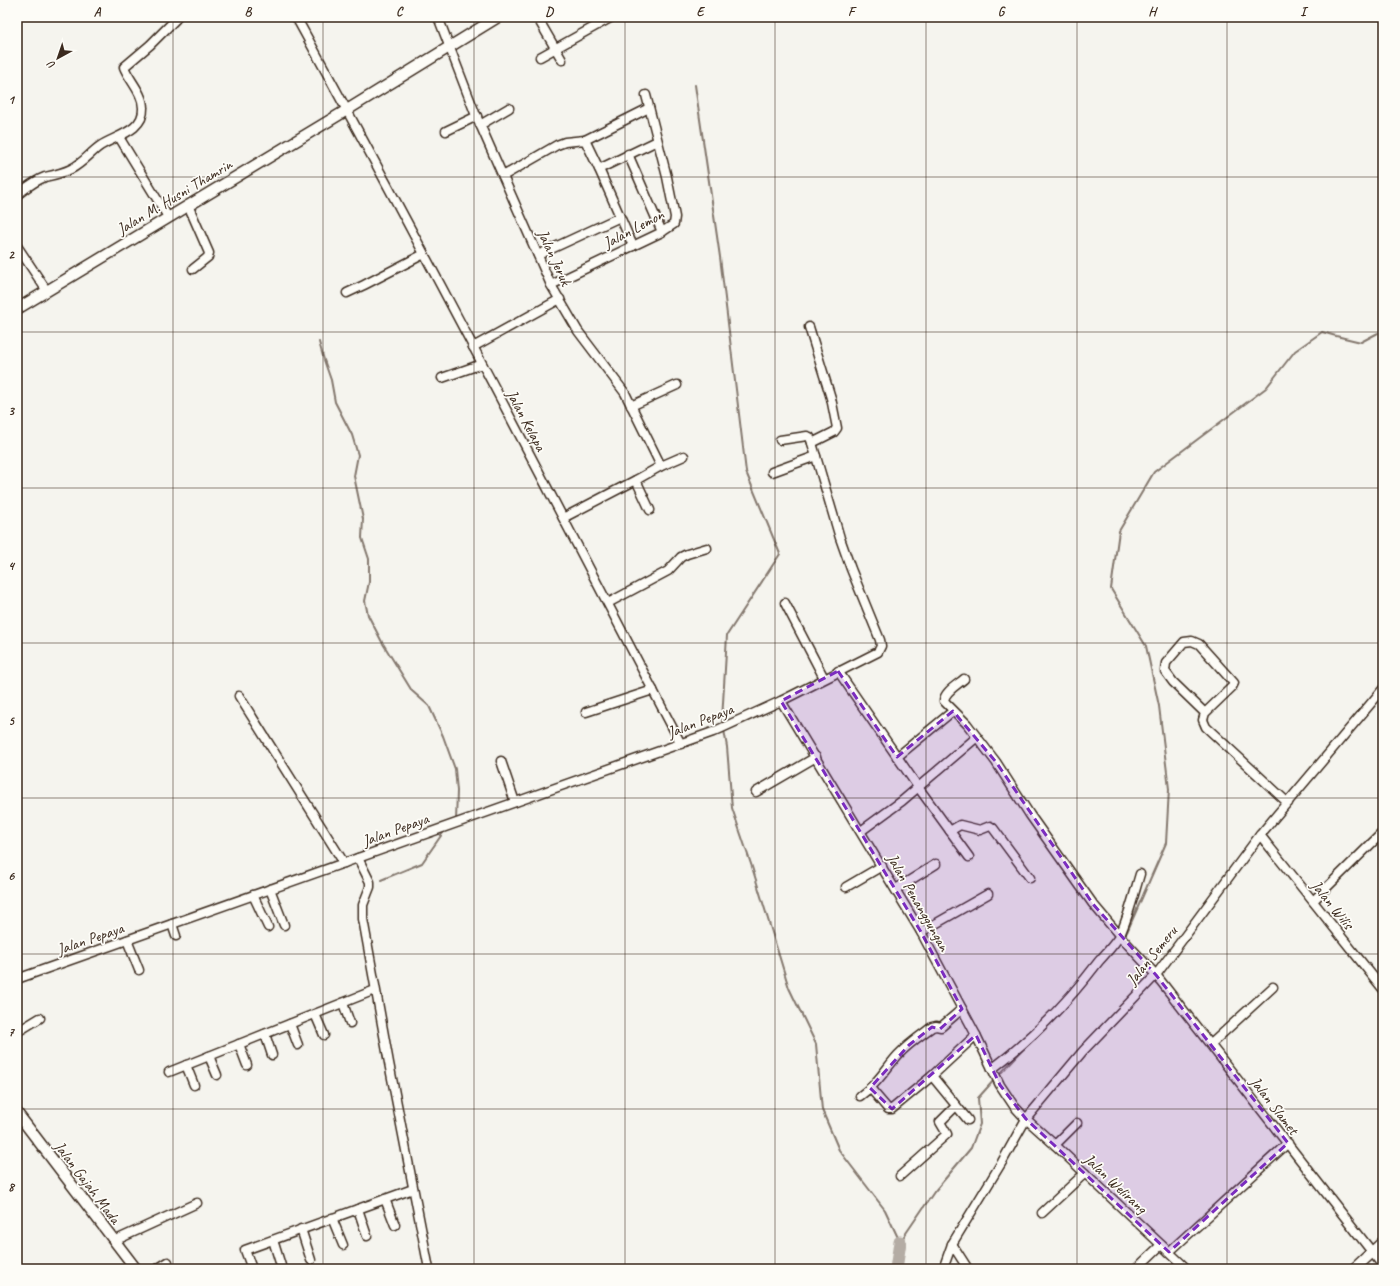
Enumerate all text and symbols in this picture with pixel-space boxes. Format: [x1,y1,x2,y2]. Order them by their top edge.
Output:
text: A [94,4,102,20]
text: B [245,4,253,20]
text: C [396,4,404,20]
text: D [545,4,554,20]
text: E [697,4,706,20]
text: F [848,4,857,20]
text: G [998,4,1006,20]
text: H [1148,4,1158,20]
text: I [1300,4,1309,20]
north arrow [38,38,78,78]
text: U [43,57,58,73]
text: 1 [8,92,16,108]
street label: Jalan M. Husni Thamrin [112,154,236,240]
street label: Jalan Lemon [599,204,668,254]
street label: Jalan Jeruk [532,225,576,290]
text: 2 [8,247,15,263]
street label: Jalan Kelapa [501,385,551,456]
text: 3 [8,403,15,419]
text: 4 [8,558,16,574]
street label: Jalan Pepaya [664,699,738,743]
text: 5 [8,713,15,729]
street label: Jalan Pepaya [359,808,433,851]
street label: Jalan Penanggungan [882,849,955,956]
text: 6 [8,868,15,884]
street label: Jalan Wilis [1306,875,1359,934]
street label: Jalan Pepaya [54,918,128,960]
street label: Jalan Semeru [1121,921,1182,990]
text: 7 [8,1024,15,1040]
street label: Jalan Slamet [1245,1072,1304,1140]
street label: Jalan Gajah Mada [49,1136,126,1229]
street label: Jalan Welirang [1079,1149,1152,1219]
text: 8 [8,1179,16,1195]

